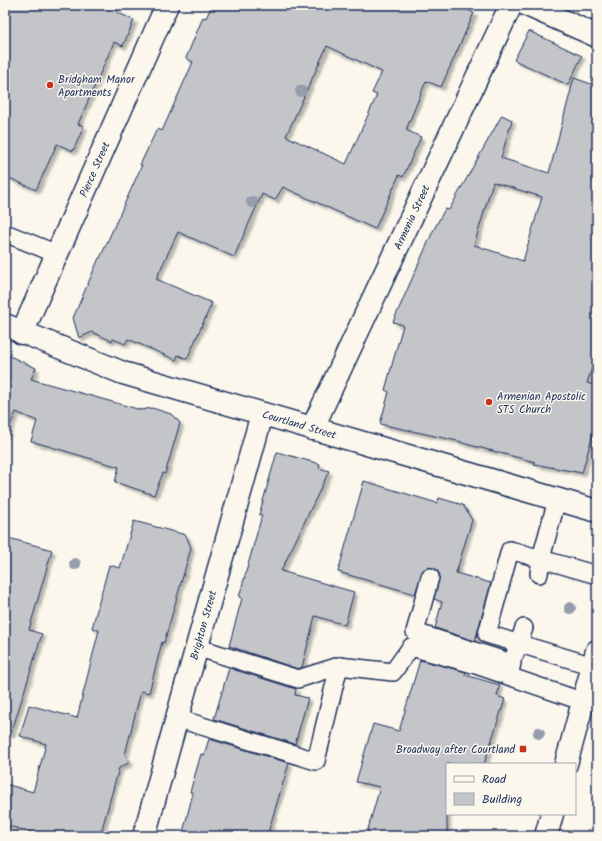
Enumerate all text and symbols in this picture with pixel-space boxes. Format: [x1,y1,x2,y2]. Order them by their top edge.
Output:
place label: Bridgham Manor Apartments [58,71,136,102]
marker: Bridgham Manor Apartments [45,80,55,90]
street label: Pierce Street [75,138,116,201]
street label: Armenia Street [389,181,436,253]
place label: Armenian Apostolic STS Church [497,388,586,419]
marker: Armenian Apostolic STS Church [484,397,494,407]
street label: Courtland Street [260,406,339,445]
street label: Brighton Street [186,588,222,662]
place label: Broadway after Courtland [396,741,516,759]
marker: Broadway after Courtland [518,744,528,754]
legend [446,763,576,815]
text: Road [482,770,507,789]
text: Building [482,790,522,809]

